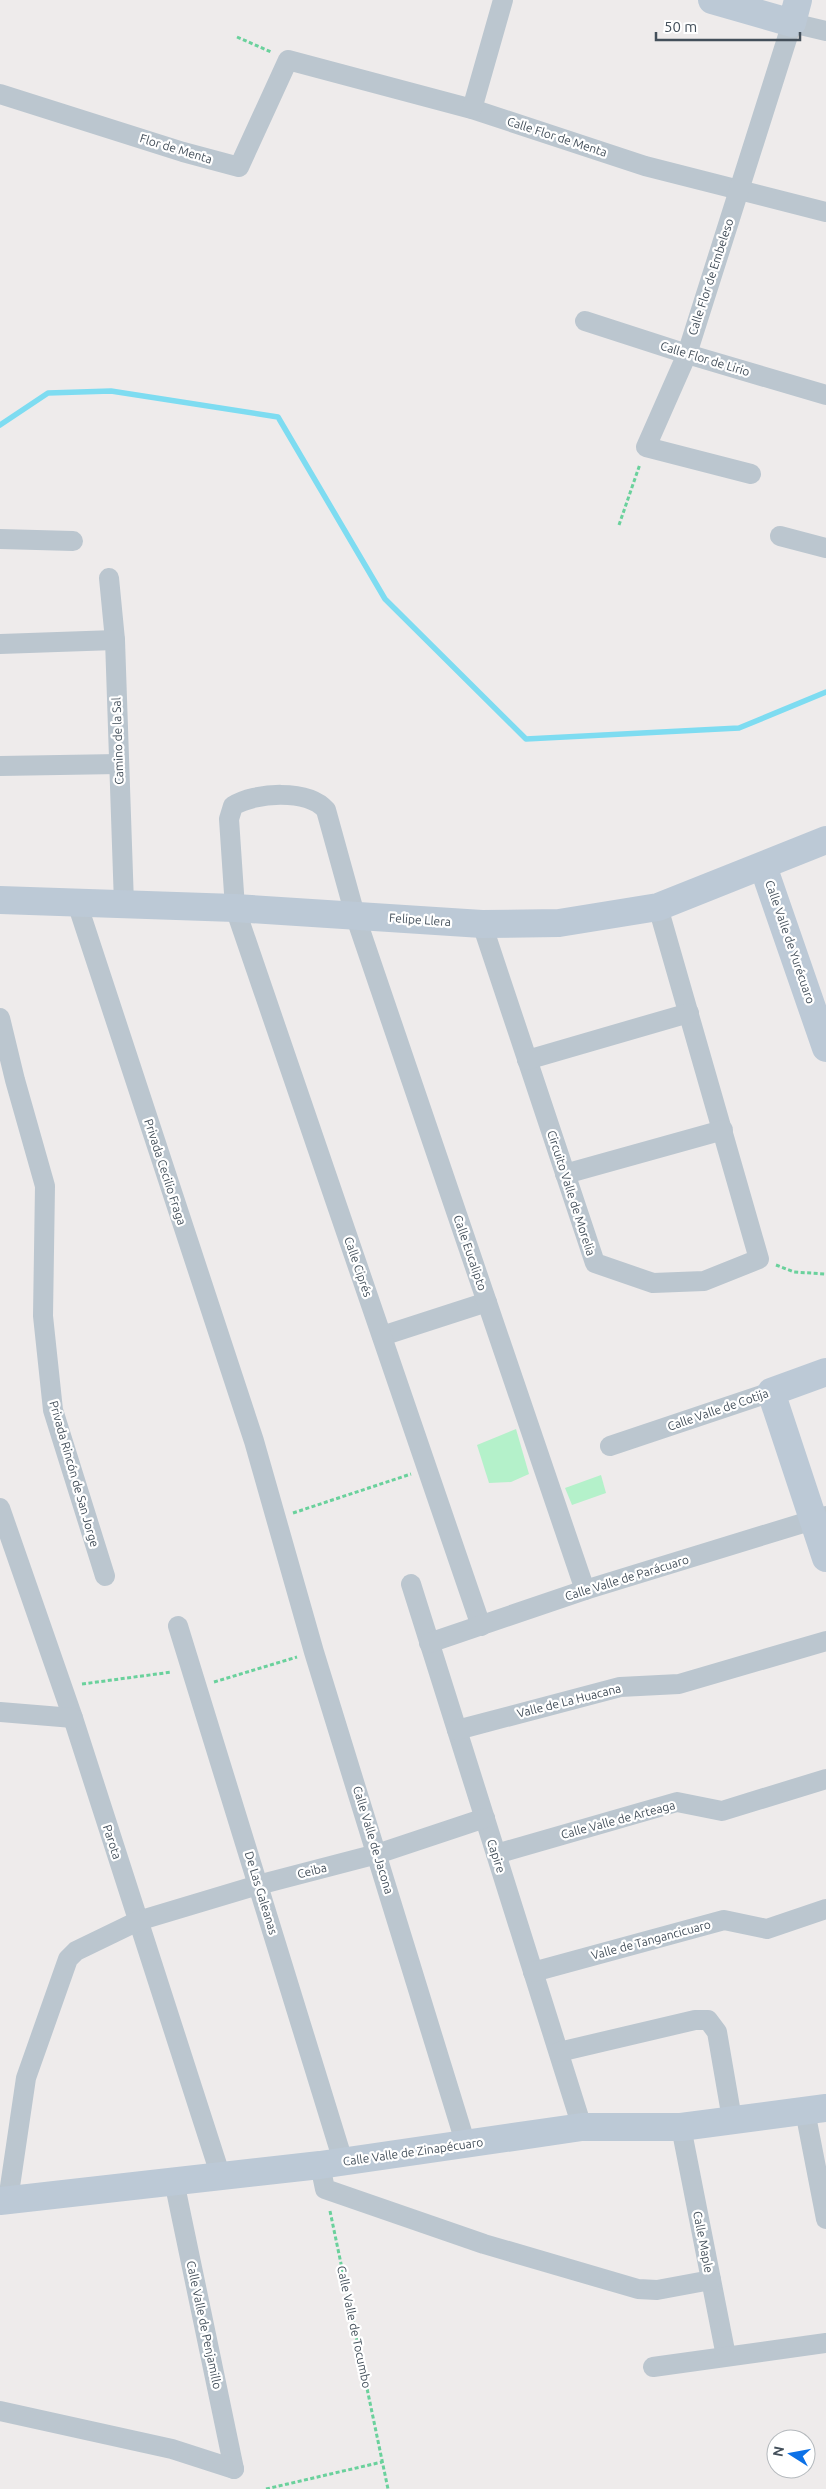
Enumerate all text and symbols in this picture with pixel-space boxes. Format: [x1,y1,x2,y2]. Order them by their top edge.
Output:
scale bar [656,10,800,42]
text: 50 m [664,18,697,35]
street label: Calle Flor de Menta [506,114,609,159]
street label: Flor de Menta [138,131,214,166]
street label: Calle Flor de Embeleso [685,217,736,337]
street label: Calle Flor de Lirio [659,339,751,378]
street label: Camino de la Sal [109,697,126,785]
street label: Calle Valle de Yurécuaro [763,878,818,1005]
street label: Felipe Llera [389,911,451,928]
street label: Privada Cecilio Fraga [142,1117,189,1227]
street label: Circuito Valle de Morelia [545,1128,598,1257]
street label: Calle Eucalipto [451,1213,490,1292]
street label: Calle Ciprés [342,1235,375,1299]
street label: Calle Valle de Cotija [666,1386,770,1433]
street label: Privada Rincón de San Jorge [47,1399,102,1548]
street label: Calle Valle de Parácuaro [563,1552,690,1603]
street label: Valle de La Huacana [515,1681,622,1720]
street label: Calle Valle de Jacona [351,1784,396,1896]
street label: Calle Valle de Arteaga [559,1798,676,1841]
street label: Parota [101,1823,124,1861]
street label: Capire [485,1837,508,1874]
street label: De Las Galeanas [243,1850,280,1936]
street label: Ceiba [296,1861,328,1880]
street label: Valle de Tangancicuaro [590,1917,712,1962]
street label: Calle Valle de Zinapécuaro [342,2135,484,2168]
street label: Calle Maple [691,2210,716,2274]
street label: Calle Valle de Penjamillo [185,2260,224,2390]
street label: Calle Valle de Tocumbo [335,2265,374,2389]
north arrow [766,2429,816,2479]
text: N [769,2445,787,2458]

